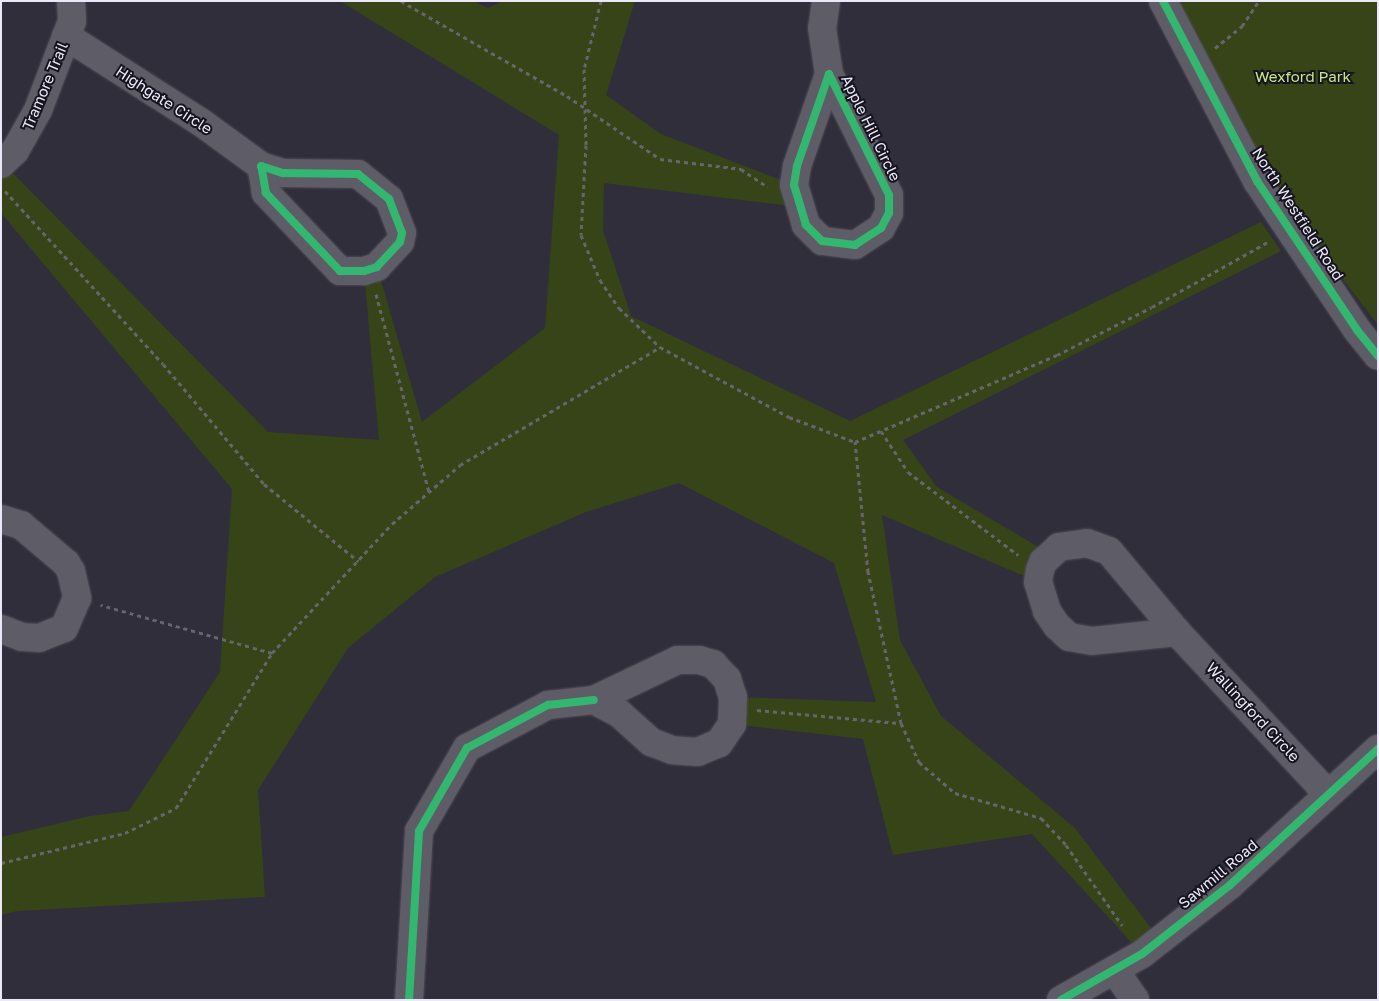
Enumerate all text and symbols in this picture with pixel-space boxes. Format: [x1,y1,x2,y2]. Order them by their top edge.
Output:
street label: Tramore Trail [18,39,72,133]
street label: Highgate Circle [112,62,216,138]
park label: Wexford Park [1255,68,1351,86]
street label: Apple Hill Circle [838,72,904,184]
street label: North Westfield Road [1248,144,1348,284]
street label: Wallingford Circle [1203,659,1303,765]
street label: Sawmill Road [1175,836,1261,912]

